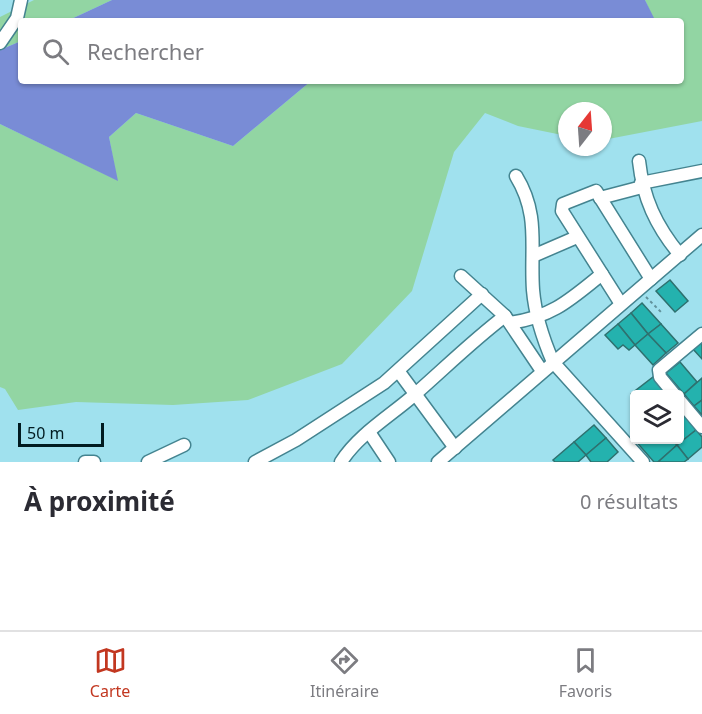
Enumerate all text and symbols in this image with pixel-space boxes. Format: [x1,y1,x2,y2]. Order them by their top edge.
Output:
search box [18,18,684,84]
icon: search [39,35,72,68]
text: Rechercher [87,36,204,66]
north arrow [558,102,612,156]
map controls [630,390,684,444]
button: layers [630,390,684,444]
scale bar [18,420,104,448]
text: 50 m [27,422,64,444]
text: À proximité [24,483,175,519]
text: 0 résultats [580,488,678,515]
tab: Carte [90,644,130,702]
tab: Itinéraire [310,644,379,702]
tab: Favoris [559,644,612,702]

